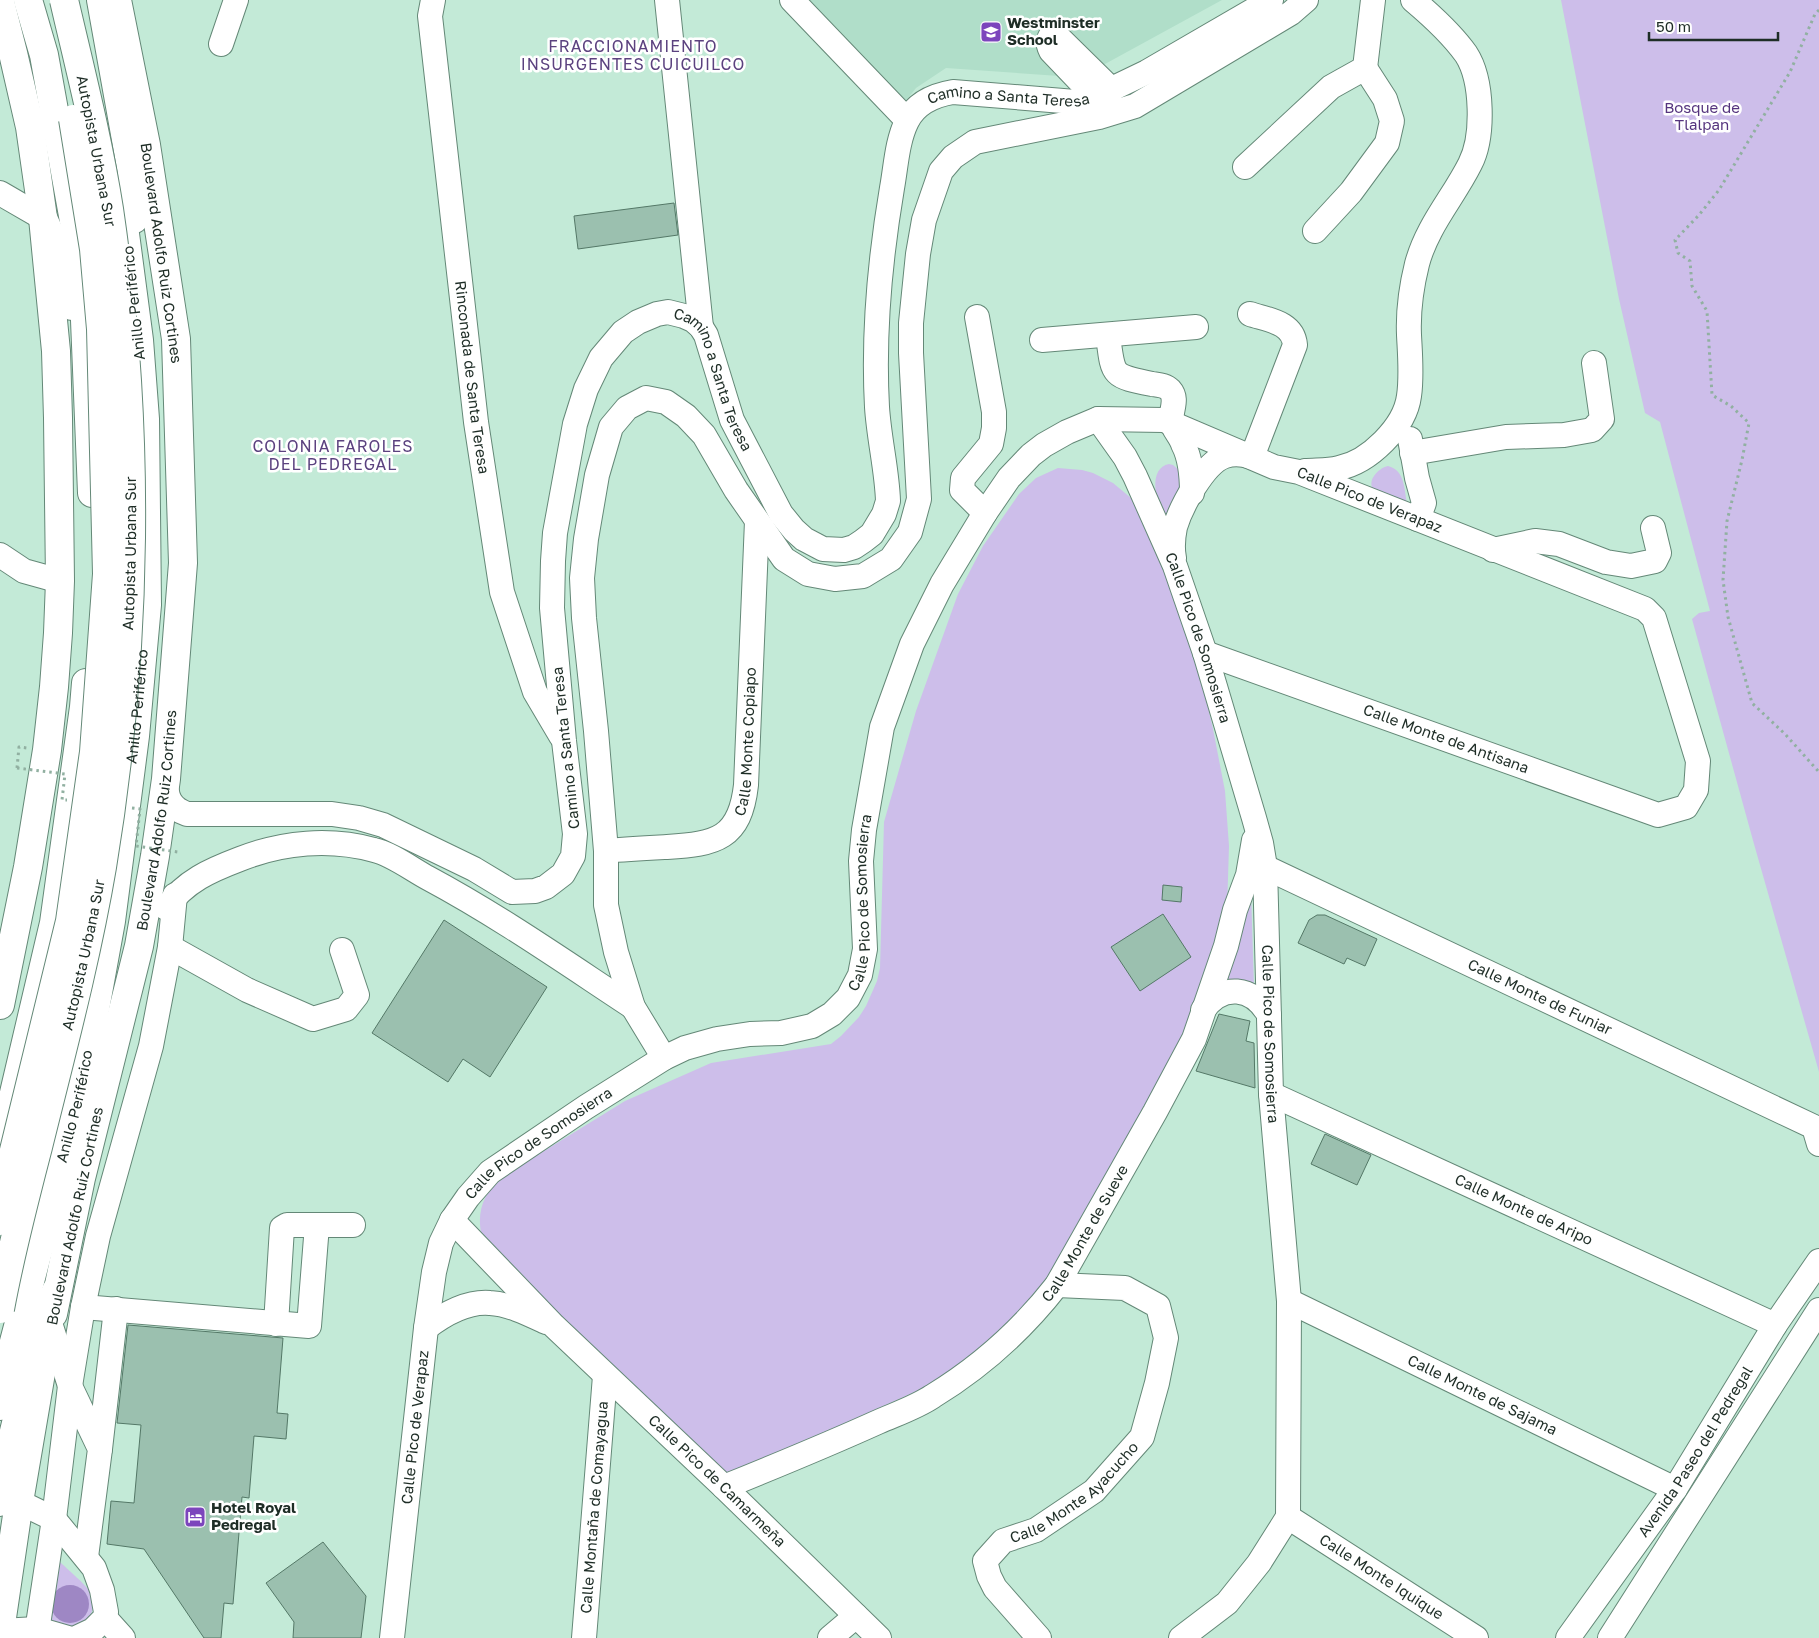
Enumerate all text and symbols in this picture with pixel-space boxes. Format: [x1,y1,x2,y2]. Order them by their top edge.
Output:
scale bar [1649,10,1778,42]
place label: Westminster School [1007,13,1100,48]
text: 50 m [1656,17,1691,35]
school or university icon: Westminster School [979,20,1003,44]
district label: FRACCIONAMIENTO INSURGENTES CUICUILCO [521,36,745,74]
street label: Autopista Urbana Sur [73,74,121,228]
street label: Camino a Santa Teresa [924,81,1091,110]
park label: Bosque de Tlalpan [1664,98,1740,133]
street label: Boulevard Adolfo Ruiz Cortines [138,141,186,364]
street label: Anillo Periférico [118,245,148,361]
street label: Rinconada de Santa Teresa [452,280,494,475]
street label: Camino a Santa Teresa [672,304,757,454]
district label: COLONIA FAROLES DEL PEDREGAL [252,436,414,474]
street label: Calle Pico de Verapaz [1295,462,1445,536]
street label: Autopista Urbana Sur [118,476,139,631]
street label: Calle Pico de Somosierra [1162,549,1235,725]
street label: Anillo Periférico [121,648,151,765]
street label: Camino a Santa Teresa [548,666,582,830]
street label: Calle Monte Copiapo [729,667,759,818]
street label: Calle Monte de Antisana [1361,700,1532,776]
street label: Boulevard Adolfo Ruiz Cortines [132,709,179,932]
street label: Calle Pico de Somosierra [843,813,875,994]
street label: Autopista Urbana Sur [57,878,108,1032]
street label: Calle Pico de Somosierra [1259,944,1284,1124]
street label: Calle Monte de Funiar [1465,954,1615,1038]
street label: Anillo Periférico [52,1049,95,1164]
street label: Calle Pico de Somosierra [460,1083,615,1202]
street label: Boulevard Adolfo Ruiz Cortines [42,1105,106,1327]
street label: Calle Monte de Sueve [1037,1161,1131,1305]
street label: Calle Monte de Aripo [1452,1169,1596,1248]
street label: Calle Pico de Verapaz [397,1349,432,1505]
street label: Calle Monte de Sajama [1405,1350,1560,1438]
street label: Avenida Paseo del Pedregal [1634,1362,1756,1540]
street label: Calle Montaña de Comayagua [576,1400,611,1614]
street label: Calle Pico de Camarmeña [645,1410,790,1550]
street label: Calle Monte Ayacucho [1007,1438,1142,1546]
place label: Hotel Royal Pedregal [211,1498,296,1533]
hotel icon: Hotel Royal Pedregal [183,1505,207,1529]
street label: Calle Monte Iquique [1316,1530,1448,1623]

